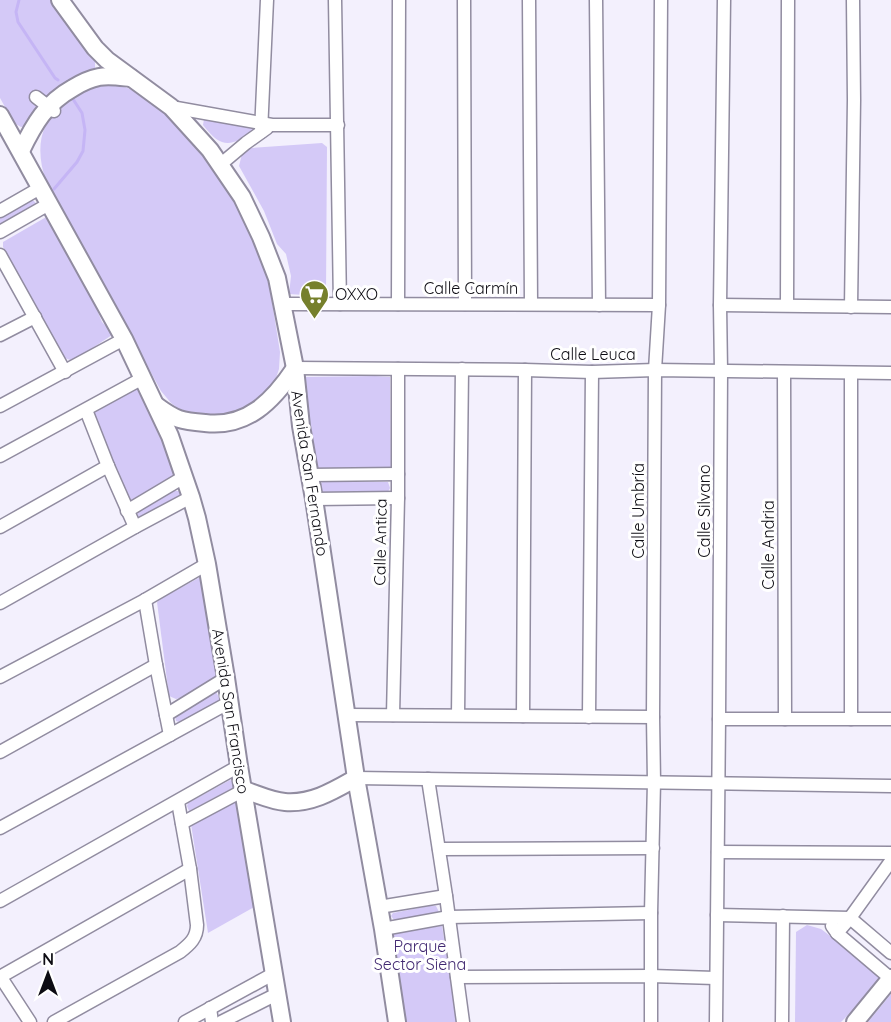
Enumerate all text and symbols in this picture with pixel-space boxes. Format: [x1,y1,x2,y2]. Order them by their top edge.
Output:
supermarket icon: OXXO [298,278,330,320]
street label: Calle Carmín [424,278,518,298]
place label: OXXO [335,284,378,304]
street label: Calle Leuca [550,344,636,364]
street label: Avenida San Fernando [287,389,333,557]
street label: Calle Umbría [628,463,648,559]
street label: Calle Silvano [694,464,714,558]
street label: Calle Antica [369,498,391,586]
street label: Calle Andria [758,500,778,590]
street label: Avenida San Francisco [208,627,254,795]
park label: Parque Sector Siena [374,936,466,974]
north arrow [18,944,78,1004]
text: N [42,949,54,969]

